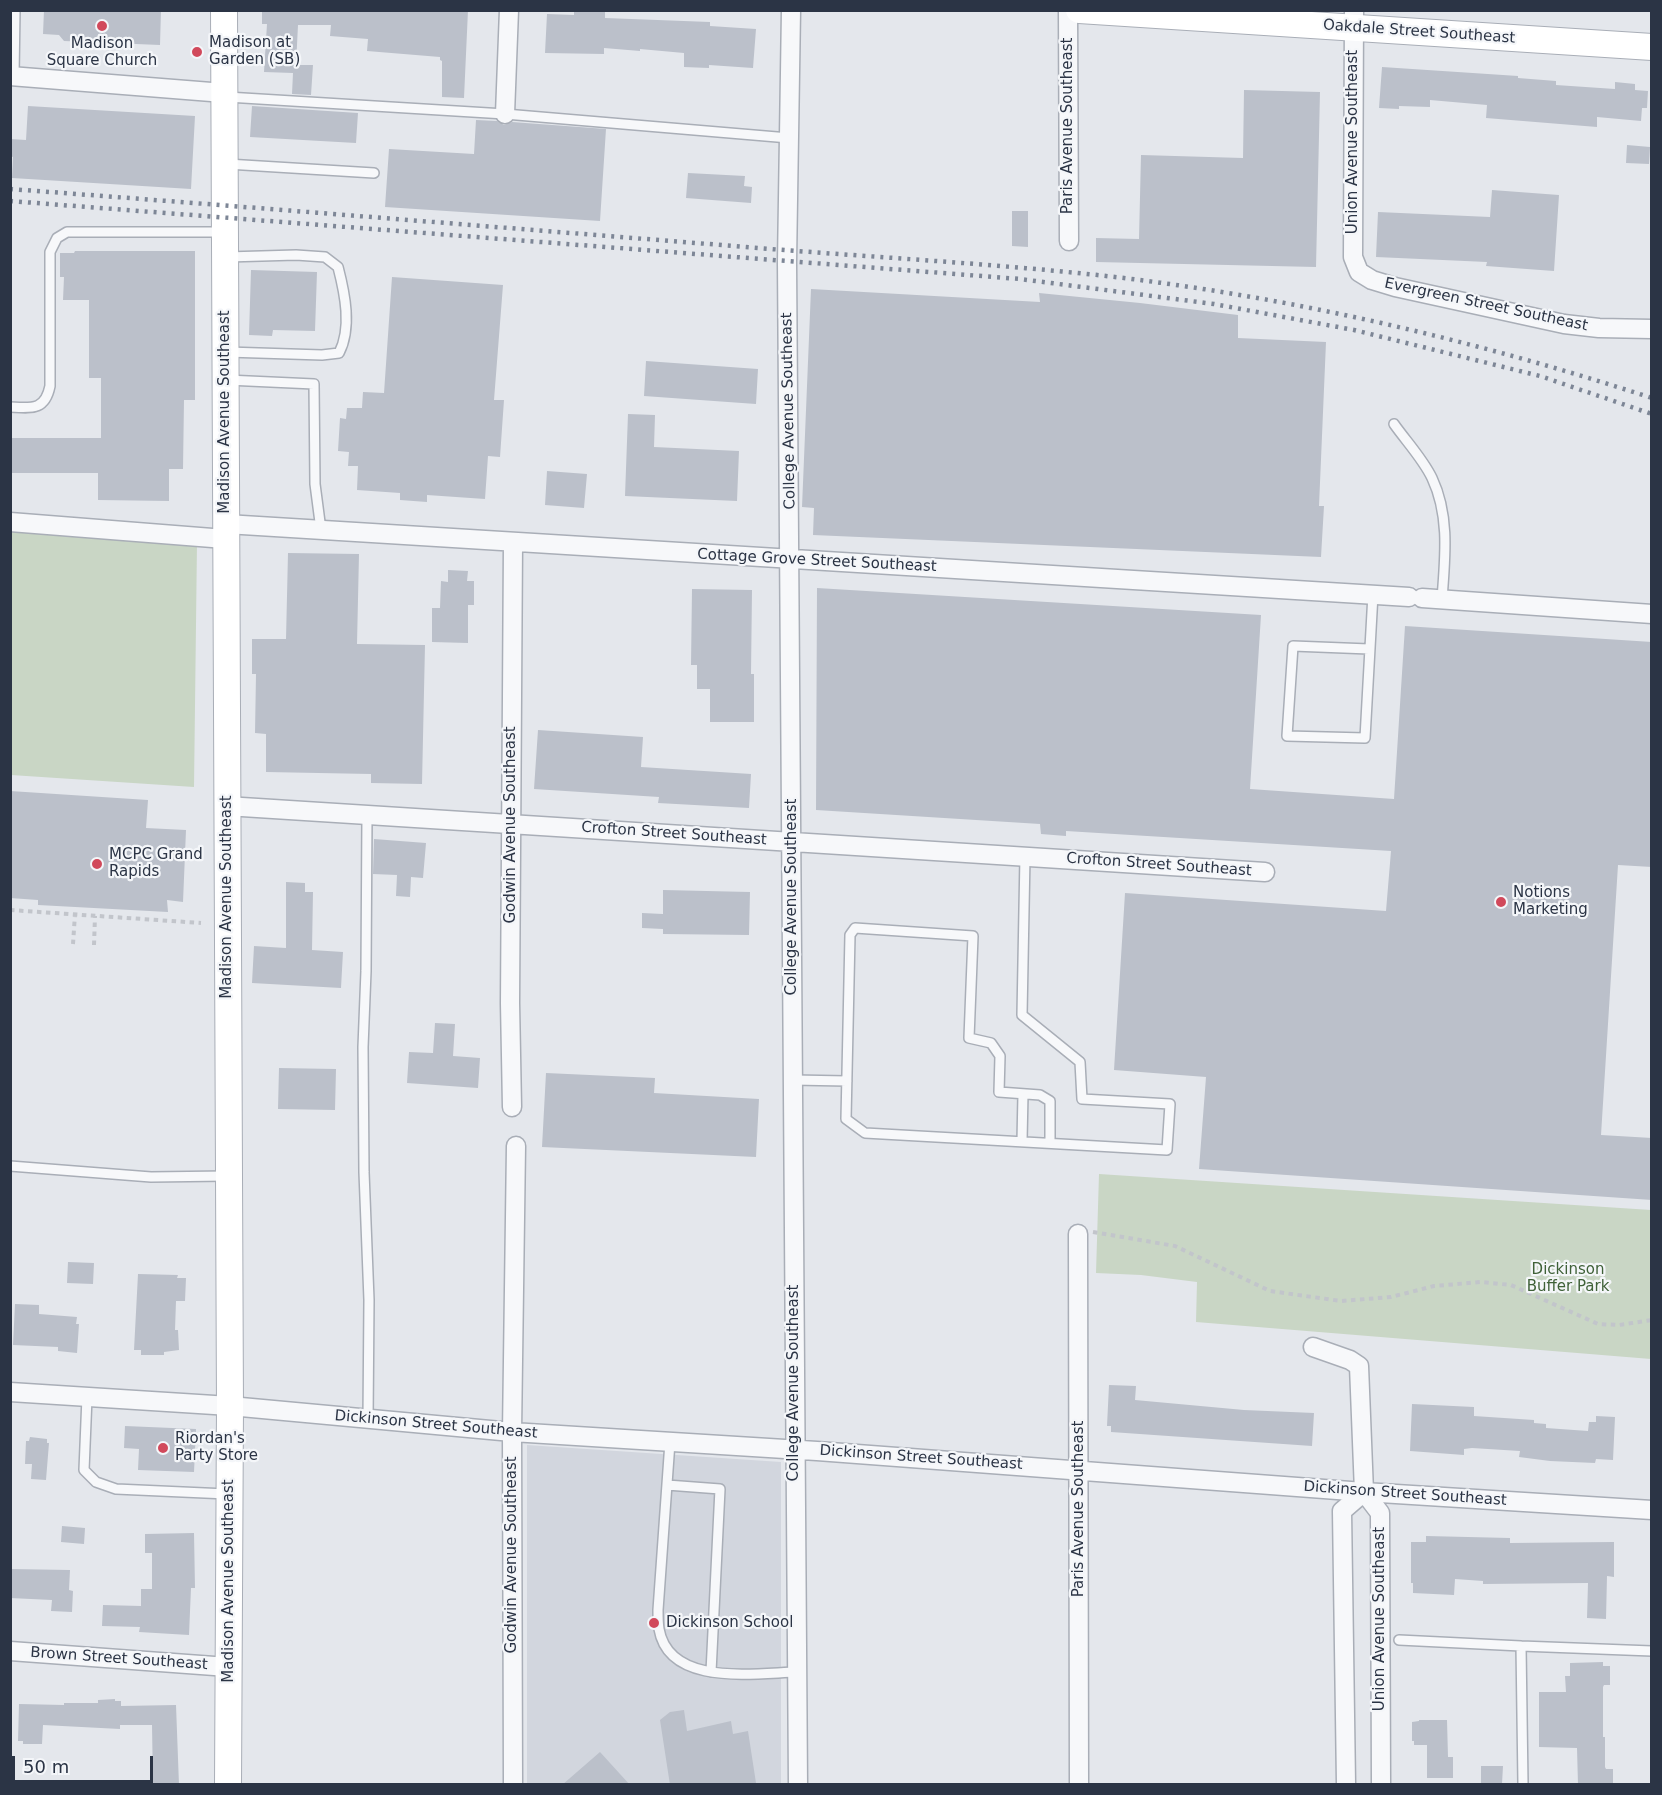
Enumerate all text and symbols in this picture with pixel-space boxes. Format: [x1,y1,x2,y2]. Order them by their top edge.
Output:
street label: Oakdale Street Southeast [1322,16,1516,48]
marker: Madison Square Church [95,19,109,33]
place label: Madison at Garden (SB) [209,34,300,69]
place label: Madison Square Church [47,35,157,70]
street label: Paris Avenue Southeast [1059,38,1077,214]
marker: Madison at Garden (SB) [190,45,204,59]
street label: Union Avenue Southeast [1344,50,1362,234]
street label: Evergreen Street Southeast [1383,275,1589,335]
street label: Madison Avenue Southeast [216,310,234,514]
street label: College Avenue Southeast [778,312,800,510]
street label: Cottage Grove Street Southeast [697,546,937,576]
street label: Godwin Avenue Southeast [502,726,520,924]
street label: Madison Avenue Southeast [218,795,236,999]
street label: College Avenue Southeast [783,799,801,995]
street label: Crofton Street Southeast [581,819,767,849]
place label: MCPC Grand Rapids [109,846,203,881]
street label: Crofton Street Southeast [1066,850,1252,880]
marker: MCPC Grand Rapids [90,857,104,871]
place label: Notions Marketing [1513,884,1588,919]
marker: Notions Marketing [1494,895,1508,909]
park label: Dickinson Buffer Park [1527,1261,1609,1296]
street label: College Avenue Southeast [785,1285,803,1481]
street label: Dickinson Street Southeast [334,1407,538,1443]
street label: Paris Avenue Southeast [1070,1421,1088,1597]
place label: Riordan's Party Store [175,1430,258,1465]
marker: Riordan's Party Store [156,1441,170,1455]
street label: Dickinson Street Southeast [819,1442,1023,1474]
street label: Godwin Avenue Southeast [503,1456,521,1654]
street label: Dickinson Street Southeast [1303,1478,1507,1510]
street label: Madison Avenue Southeast [220,1479,238,1683]
street label: Union Avenue Southeast [1371,1527,1389,1711]
place label: Dickinson School [666,1614,793,1632]
marker: Dickinson School [647,1616,661,1630]
street label: Brown Street Southeast [30,1644,208,1674]
scale bar [15,1744,156,1782]
text: 50 m [23,1756,69,1777]

